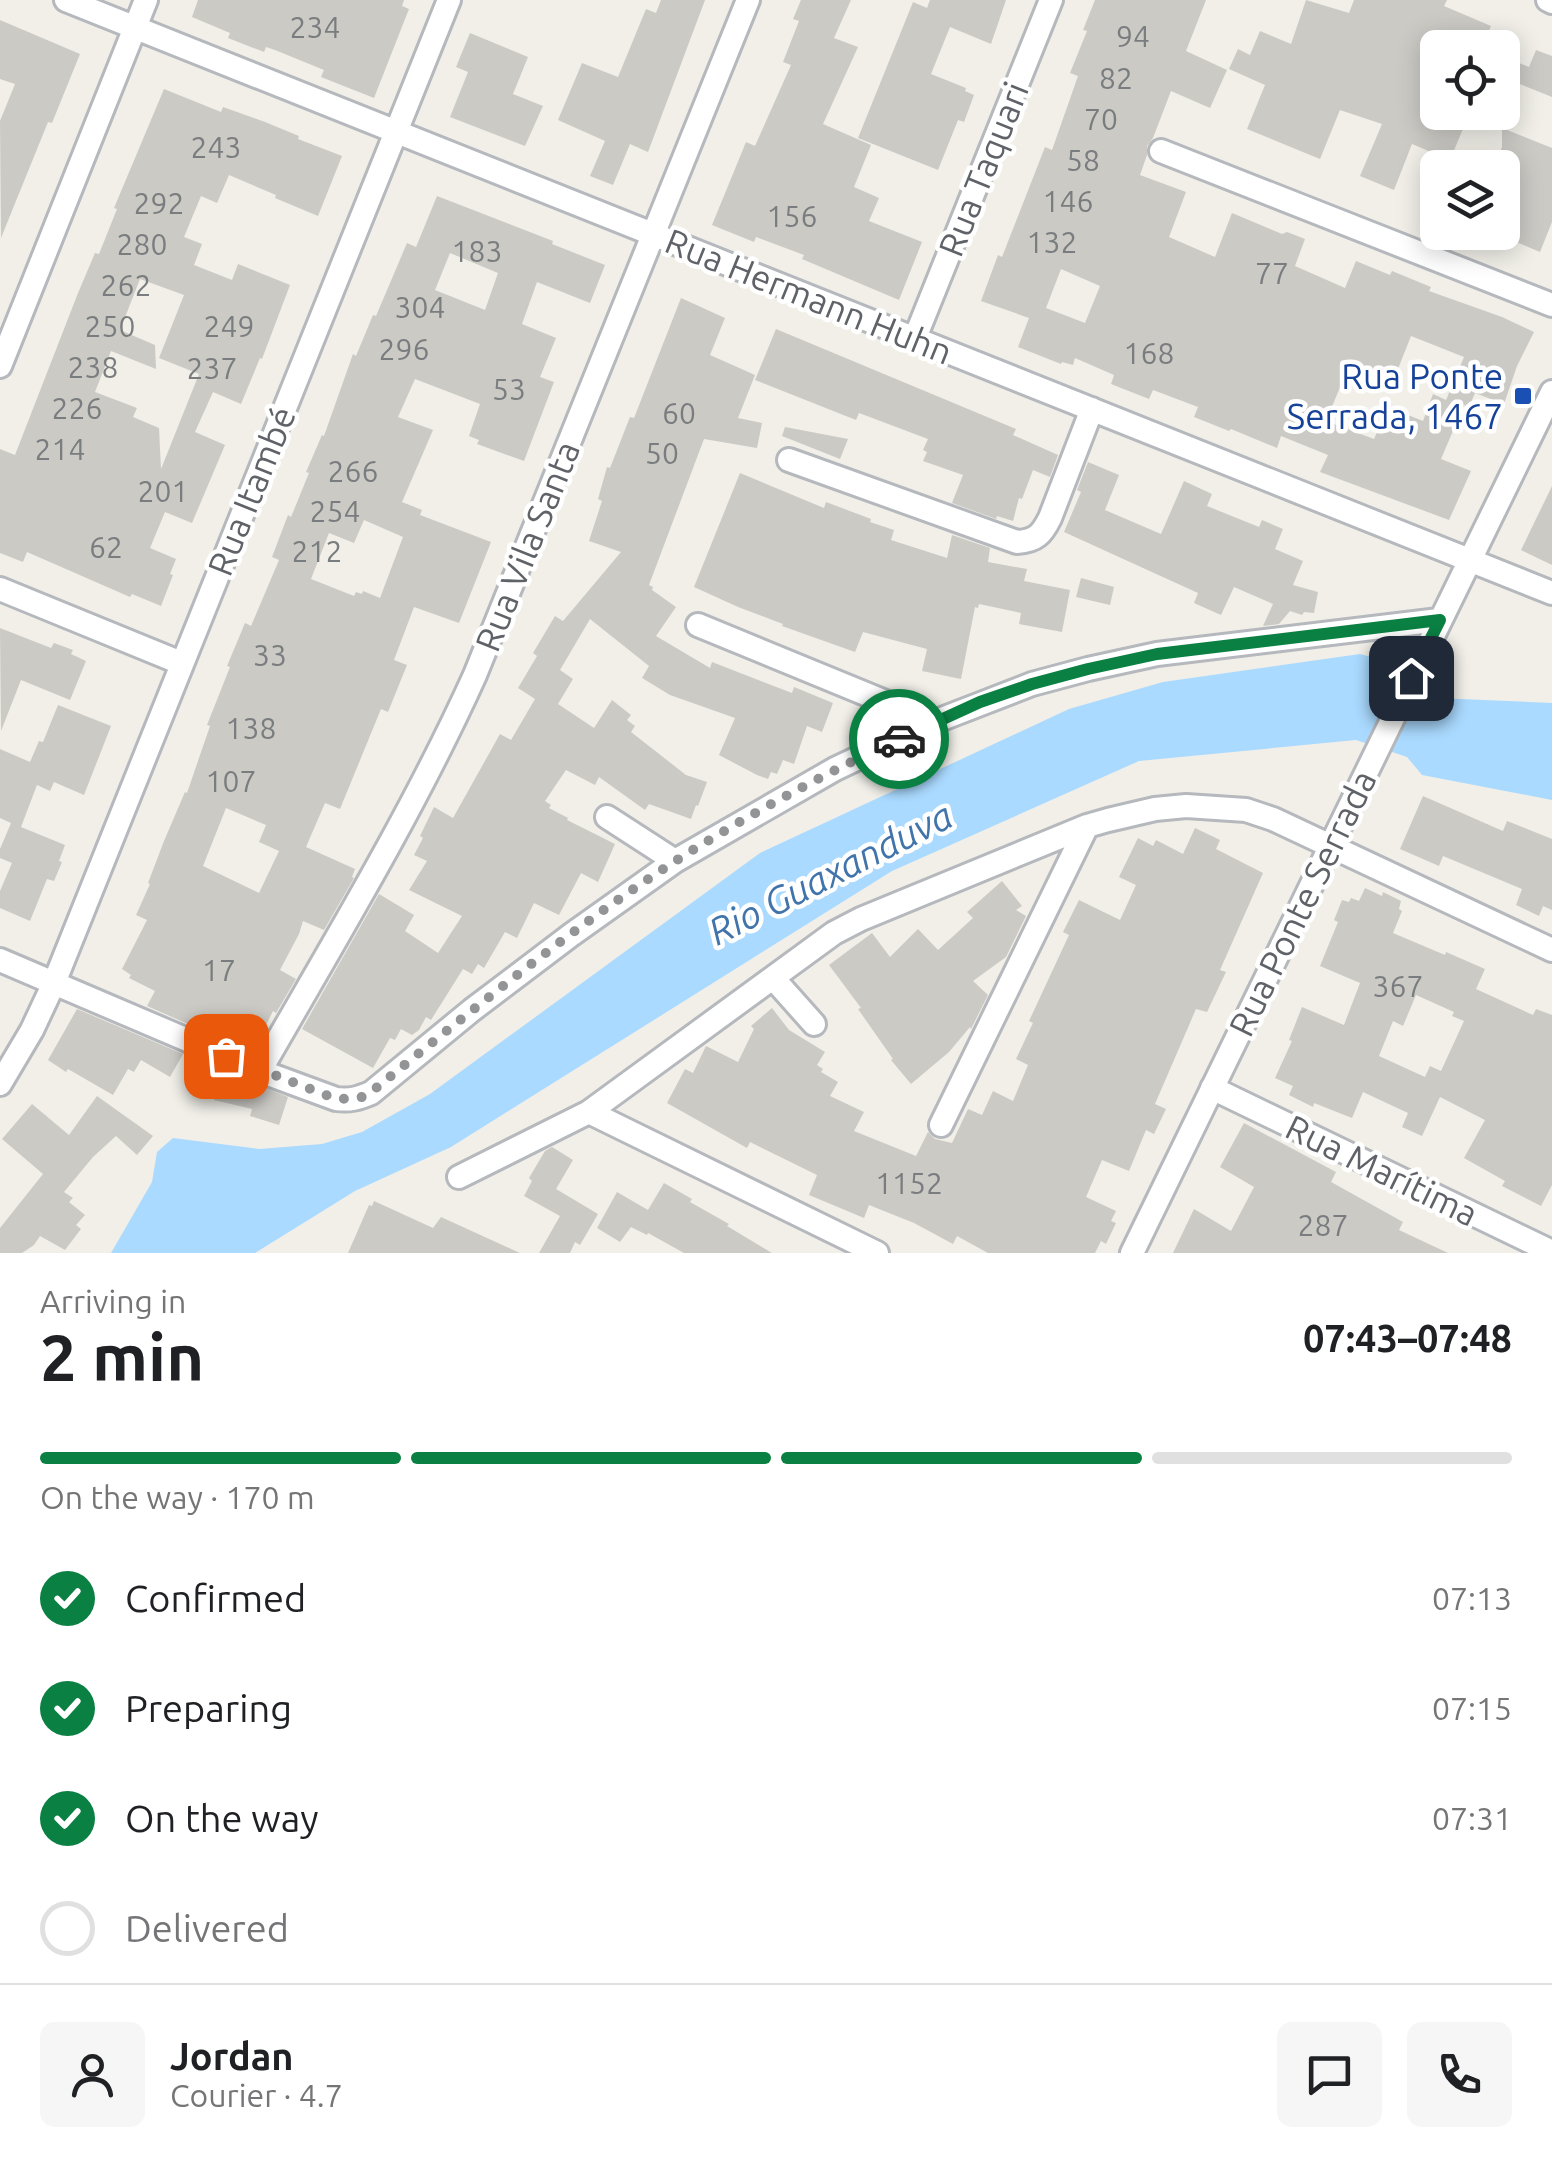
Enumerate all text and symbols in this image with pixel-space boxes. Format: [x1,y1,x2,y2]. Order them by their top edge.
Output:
house number: 234 [290,10,340,44]
house number: 94 [1116,19,1150,53]
map controls [1420,30,1520,250]
button: locate [1420,30,1520,130]
house number: 82 [1099,61,1133,95]
street label: Rua Taquari [930,76,1036,262]
house number: 70 [1084,102,1118,136]
house number: 243 [191,130,241,164]
house number: 58 [1066,143,1100,177]
button: layers [1420,150,1520,250]
house number: 146 [1043,184,1093,218]
house number: 292 [134,186,184,220]
house number: 156 [767,199,817,233]
street label: Rua Hermann Huhn [660,220,958,372]
house number: 132 [1027,225,1077,259]
house number: 280 [117,227,167,261]
house number: 183 [452,234,502,268]
house number: 77 [1255,256,1289,290]
house number: 262 [101,268,151,302]
house number: 304 [395,290,445,324]
house number: 250 [85,309,135,343]
house number: 249 [204,309,254,343]
house number: 296 [379,332,429,366]
house number: 168 [1124,336,1174,370]
house number: 238 [68,350,118,384]
house number: 237 [187,351,237,385]
place label: Rua Ponte Serrada, 1467 [1287,356,1503,436]
house number: 53 [492,372,526,406]
marker: Rua Ponte Serrada, 1467 [1512,385,1534,407]
house number: 226 [52,391,102,425]
house number: 60 [662,396,696,430]
street label: Rua Itambé [199,401,303,581]
house number: 214 [35,432,85,466]
street label: Rua Vila Santa [467,435,587,657]
house number: 50 [645,436,679,470]
house number: 266 [328,454,378,488]
house number: 201 [138,474,188,508]
house number: 254 [310,494,360,528]
house number: 62 [89,530,123,564]
house number: 212 [292,534,342,568]
pin [1369,636,1454,721]
house number: 33 [253,638,287,672]
icon: home [1384,651,1439,706]
courier [849,689,949,789]
house number: 138 [226,711,276,745]
icon: car [872,712,927,767]
house number: 107 [206,764,256,798]
street label: Rua Ponte Serrada [1220,764,1384,1042]
water label: Rio Guaxanduva [701,793,959,953]
house number: 17 [202,953,236,987]
house number: 367 [1373,969,1423,1003]
pin [184,1014,269,1099]
icon: bag [199,1029,254,1084]
street label: Rua Marítima [1280,1106,1484,1234]
house number: 1152 [875,1166,943,1200]
house number: 287 [1298,1208,1348,1242]
text: Arriving in [40,1283,186,1319]
text: 07:43–07:48 [1303,1317,1512,1359]
text: 2 min [40,1320,204,1393]
text: On the way · 170 m [40,1479,315,1515]
icon: check [40,1571,95,1626]
text: Confirmed [125,1577,306,1619]
text: 07:13 [1432,1580,1512,1616]
icon: check [40,1681,95,1736]
text: Preparing [125,1687,292,1729]
text: 07:15 [1432,1690,1512,1726]
icon: check [40,1791,95,1846]
text: On the way [125,1797,318,1839]
text: 07:31 [1432,1800,1512,1836]
text: Delivered [125,1907,289,1949]
button: person [40,2022,145,2127]
button: chat [1277,2022,1382,2127]
button: phone [1407,2022,1512,2127]
text: Jordan [170,2035,294,2077]
text: Courier · 4.7 [170,2077,343,2113]

